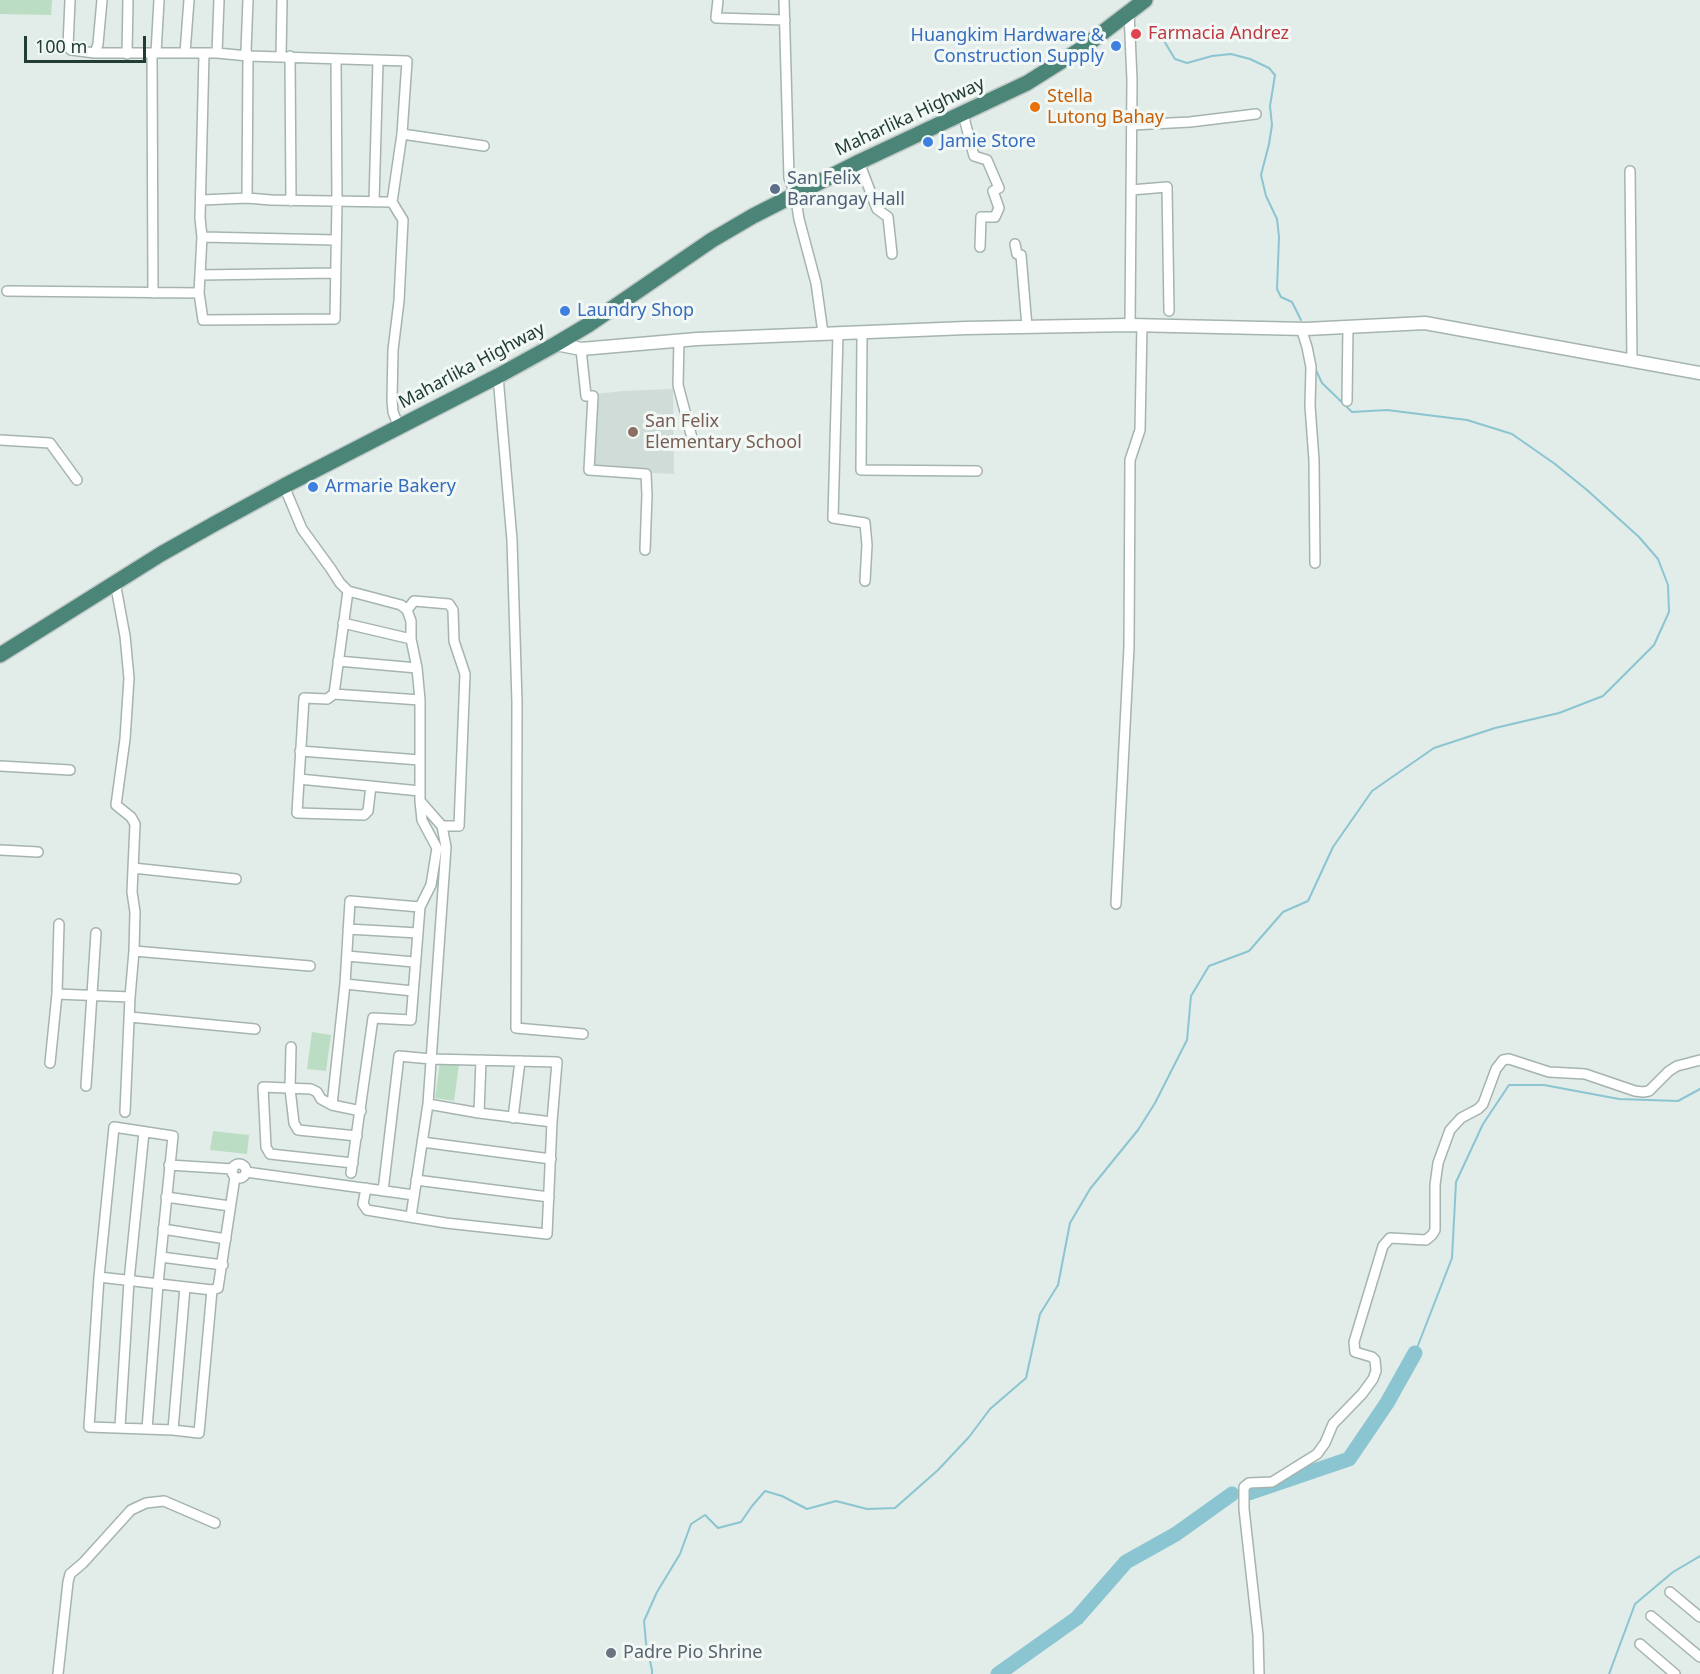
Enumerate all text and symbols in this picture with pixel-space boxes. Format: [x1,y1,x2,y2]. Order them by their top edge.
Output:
place label: Farmacia Andrez [1148,23,1289,45]
scale bar [27,24,148,62]
place label: Huangkim Hardware & Construction Supply [911,25,1104,68]
marker: Farmacia Andrez [1129,27,1143,41]
text: 100 m [35,34,87,58]
marker: Huangkim Hardware & Construction Supply [1109,39,1123,53]
street label: Maharlika Highway [832,73,988,161]
place label: Stella Lutong Bahay [1047,86,1164,128]
marker: Stella Lutong Bahay [1028,100,1042,114]
place label: Jamie Store [940,131,1036,153]
marker: Jamie Store [921,135,935,149]
place label: San Felix Barangay Hall [787,168,905,210]
marker: San Felix Barangay Hall [768,182,782,196]
place label: Laundry Shop [577,300,694,322]
marker: Laundry Shop [558,304,572,318]
street label: Maharlika Highway [395,318,549,414]
place label: San Felix Elementary School [645,411,802,454]
marker: San Felix Elementary School [626,425,640,439]
place label: Armarie Bakery [325,476,456,498]
marker: Armarie Bakery [306,480,320,494]
place label: Padre Pio Shrine [623,1642,762,1664]
marker: Padre Pio Shrine [604,1646,618,1660]

